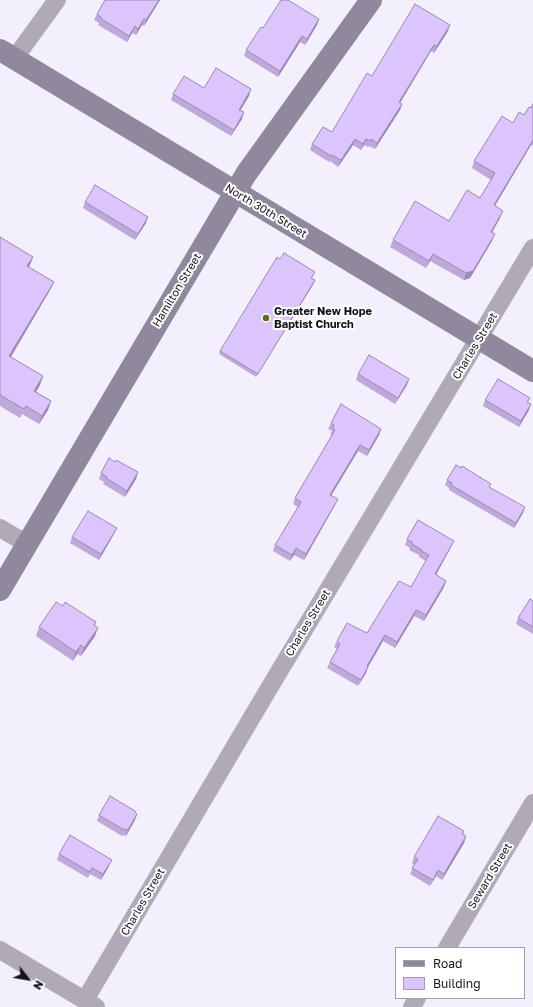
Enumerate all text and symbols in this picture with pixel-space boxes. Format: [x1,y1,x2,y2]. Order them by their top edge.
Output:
street label: North 30th Street [223,181,309,241]
street label: Hamilton Street [150,251,204,329]
place label: Greater New Hope Baptist Church [274,305,372,331]
street label: Charles Street [450,310,500,382]
marker: Greater New Hope Baptist Church [261,313,271,323]
street label: Charles Street [283,587,333,659]
street label: Seward Street [465,841,515,911]
street label: Charles Street [118,866,168,938]
legend [395,947,525,999]
text: Road [433,956,462,971]
north arrow [8,959,48,999]
text: Building [433,976,481,991]
text: N [31,979,46,992]

